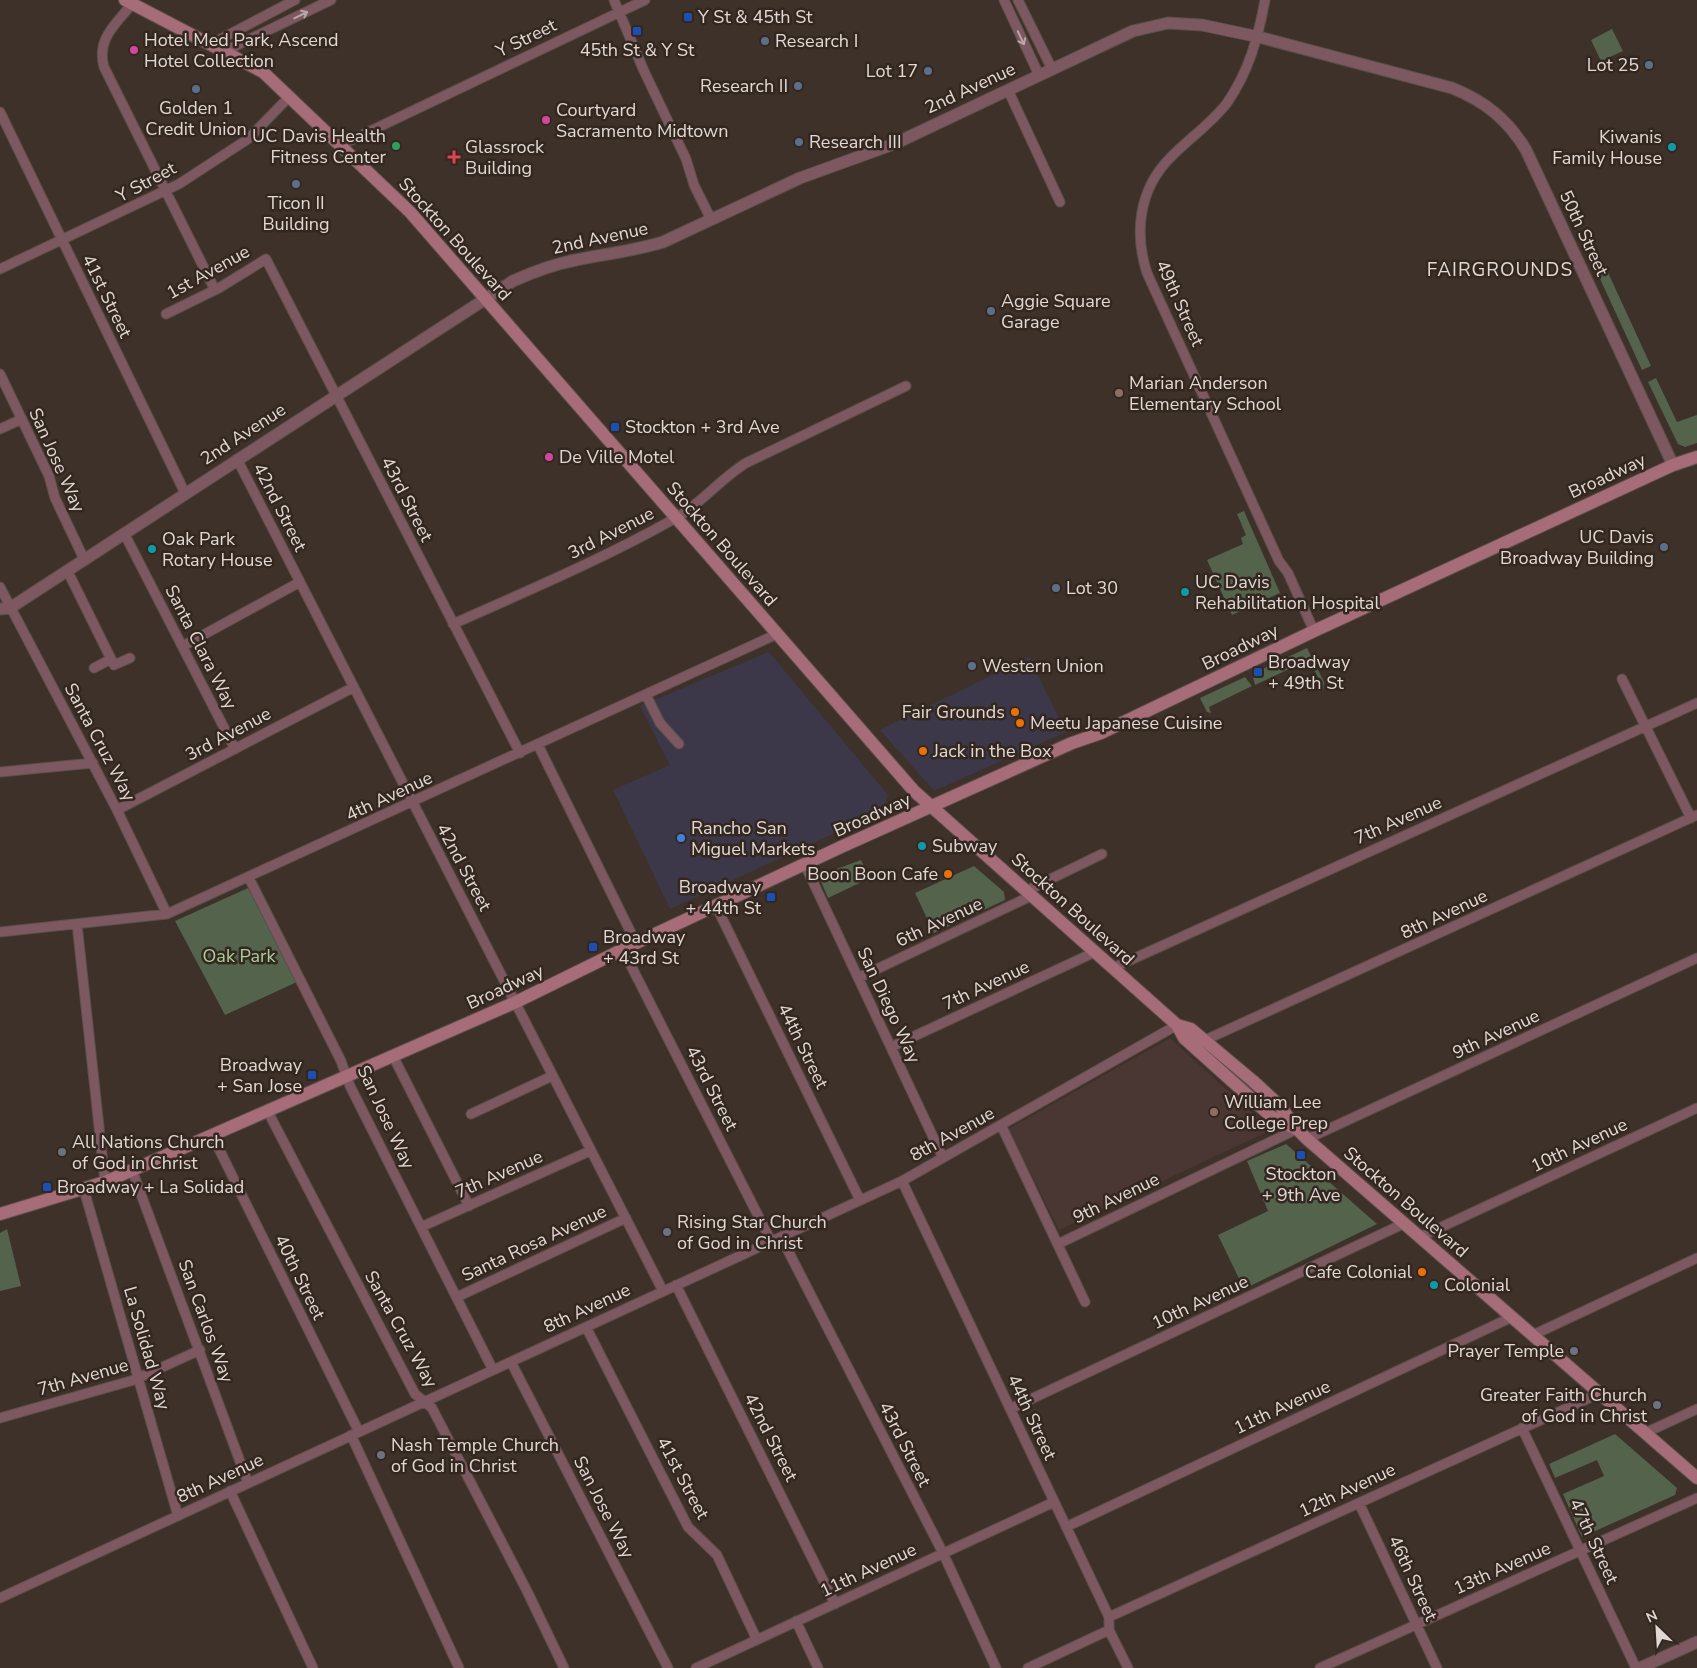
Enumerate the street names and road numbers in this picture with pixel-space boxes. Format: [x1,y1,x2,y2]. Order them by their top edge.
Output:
street label: Y Street [491,13,561,63]
street label: 2nd Avenue [921,57,1019,119]
street label: Y Street [111,156,181,208]
street label: Stockton Boulevard [393,172,517,306]
street label: 50th Street [1554,186,1615,280]
street label: 2nd Avenue [550,216,650,260]
street label: 1st Avenue [162,239,254,305]
street label: 41st Street [76,250,138,342]
street label: 49th Street [1150,256,1210,350]
street label: 2nd Avenue [196,397,290,471]
street label: San Jose Way [23,404,91,517]
street label: Broadway [1565,447,1650,504]
street label: 43rd Street [375,452,439,546]
street label: 42nd Street [248,459,313,556]
street label: Stockton Boulevard [661,477,783,611]
street label: 3rd Avenue [564,501,658,565]
street label: Santa Clara Way [159,581,243,714]
street label: Broadway [1198,618,1283,676]
street label: Santa Cruz Way [59,679,142,806]
street label: 3rd Avenue [181,701,275,767]
street label: 4th Avenue [342,765,436,827]
street label: Broadway [830,787,915,843]
street label: 7th Avenue [1351,790,1445,850]
street label: 42nd Street [431,819,497,916]
street label: Stockton Boulevard [1006,847,1140,971]
street label: 8th Avenue [1397,883,1491,945]
street label: 6th Avenue [892,891,986,953]
street label: San Diego Way [852,943,927,1067]
street label: 7th Avenue [939,954,1033,1016]
street label: Broadway [463,958,548,1015]
street label: 44th Street [772,999,834,1093]
street label: 9th Avenue [1449,1003,1543,1065]
street label: 43rd Street [680,1041,744,1135]
street label: San Jose Way [352,1061,421,1173]
street label: 8th Avenue [905,1101,999,1167]
street label: 10th Avenue [1527,1112,1631,1178]
street label: Stockton Boulevard [1339,1141,1473,1263]
street label: 7th Avenue [452,1144,546,1204]
street label: 9th Avenue [1069,1167,1163,1229]
street label: Santa Rosa Avenue [458,1199,610,1287]
street label: 40th Street [269,1230,331,1324]
street label: San Carlos Way [173,1256,240,1387]
street label: Santa Cruz Way [359,1266,443,1392]
street label: 10th Avenue [1148,1269,1252,1335]
street label: 8th Avenue [540,1277,634,1339]
street label: La Solidad Way [118,1284,176,1413]
street label: 7th Avenue [35,1353,131,1401]
street label: 44th Street [1002,1370,1063,1464]
street label: 11th Avenue [1230,1374,1334,1440]
street label: 42nd Street [739,1389,804,1486]
street label: 43rd Street [873,1397,937,1491]
street label: 41st Street [651,1433,715,1524]
street label: 8th Avenue [173,1447,267,1509]
street label: San Jose Way [568,1452,640,1563]
street label: 12th Avenue [1295,1457,1399,1523]
street label: 47th Street [1564,1494,1625,1588]
street label: 46th Street [1383,1531,1444,1625]
street label: 13th Avenue [1450,1536,1554,1600]
street label: 11th Avenue [816,1537,920,1603]

